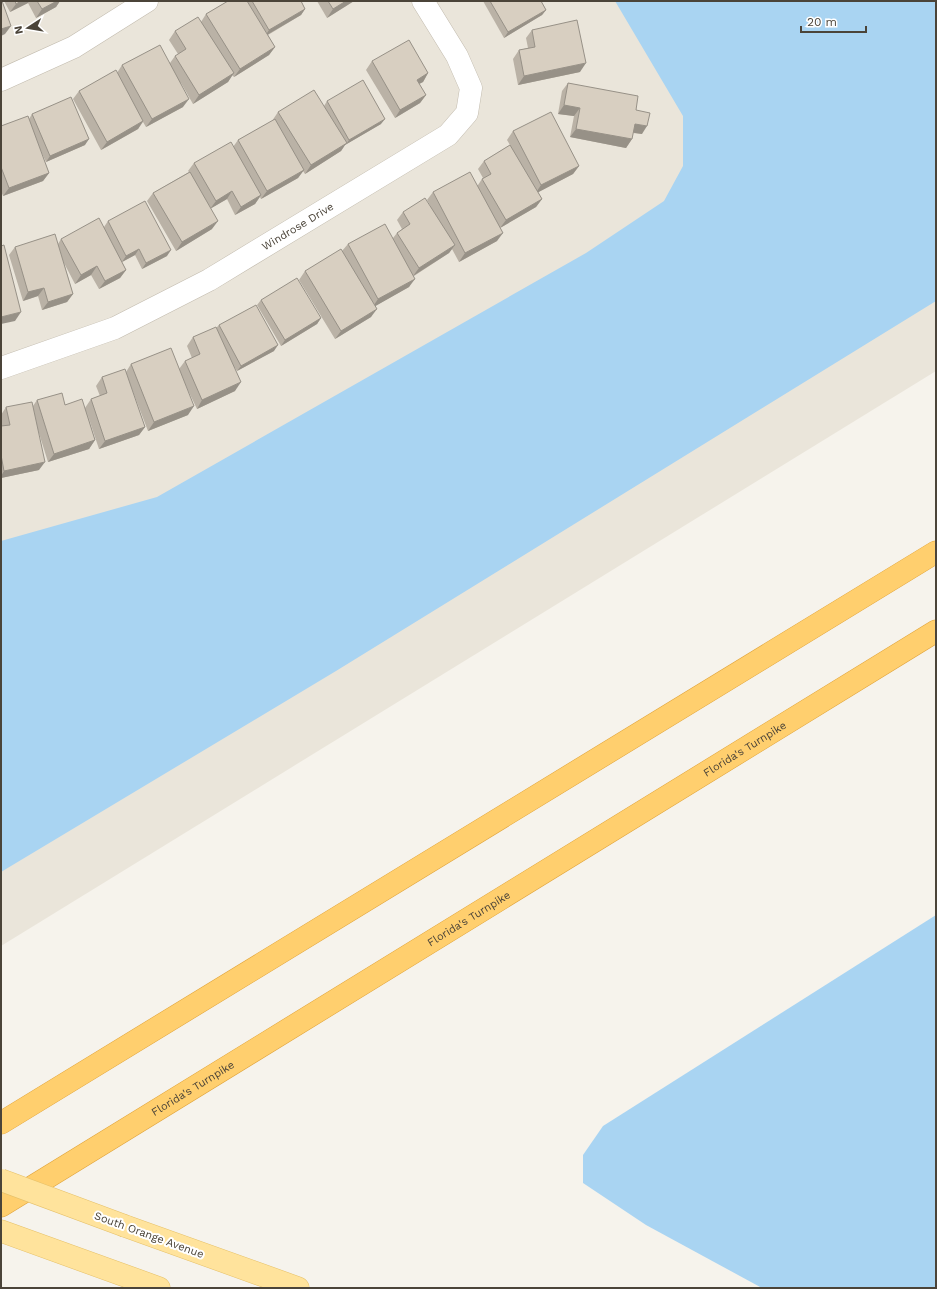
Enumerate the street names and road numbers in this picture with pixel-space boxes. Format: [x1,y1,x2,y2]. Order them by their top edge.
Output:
street label: Windrose Drive [259,200,336,253]
street label: Florida's Turnpike [701,718,788,779]
street label: Florida's Turnpike [425,888,512,949]
street label: Florida's Turnpike [149,1058,236,1119]
street label: South Orange Avenue [92,1209,206,1261]

